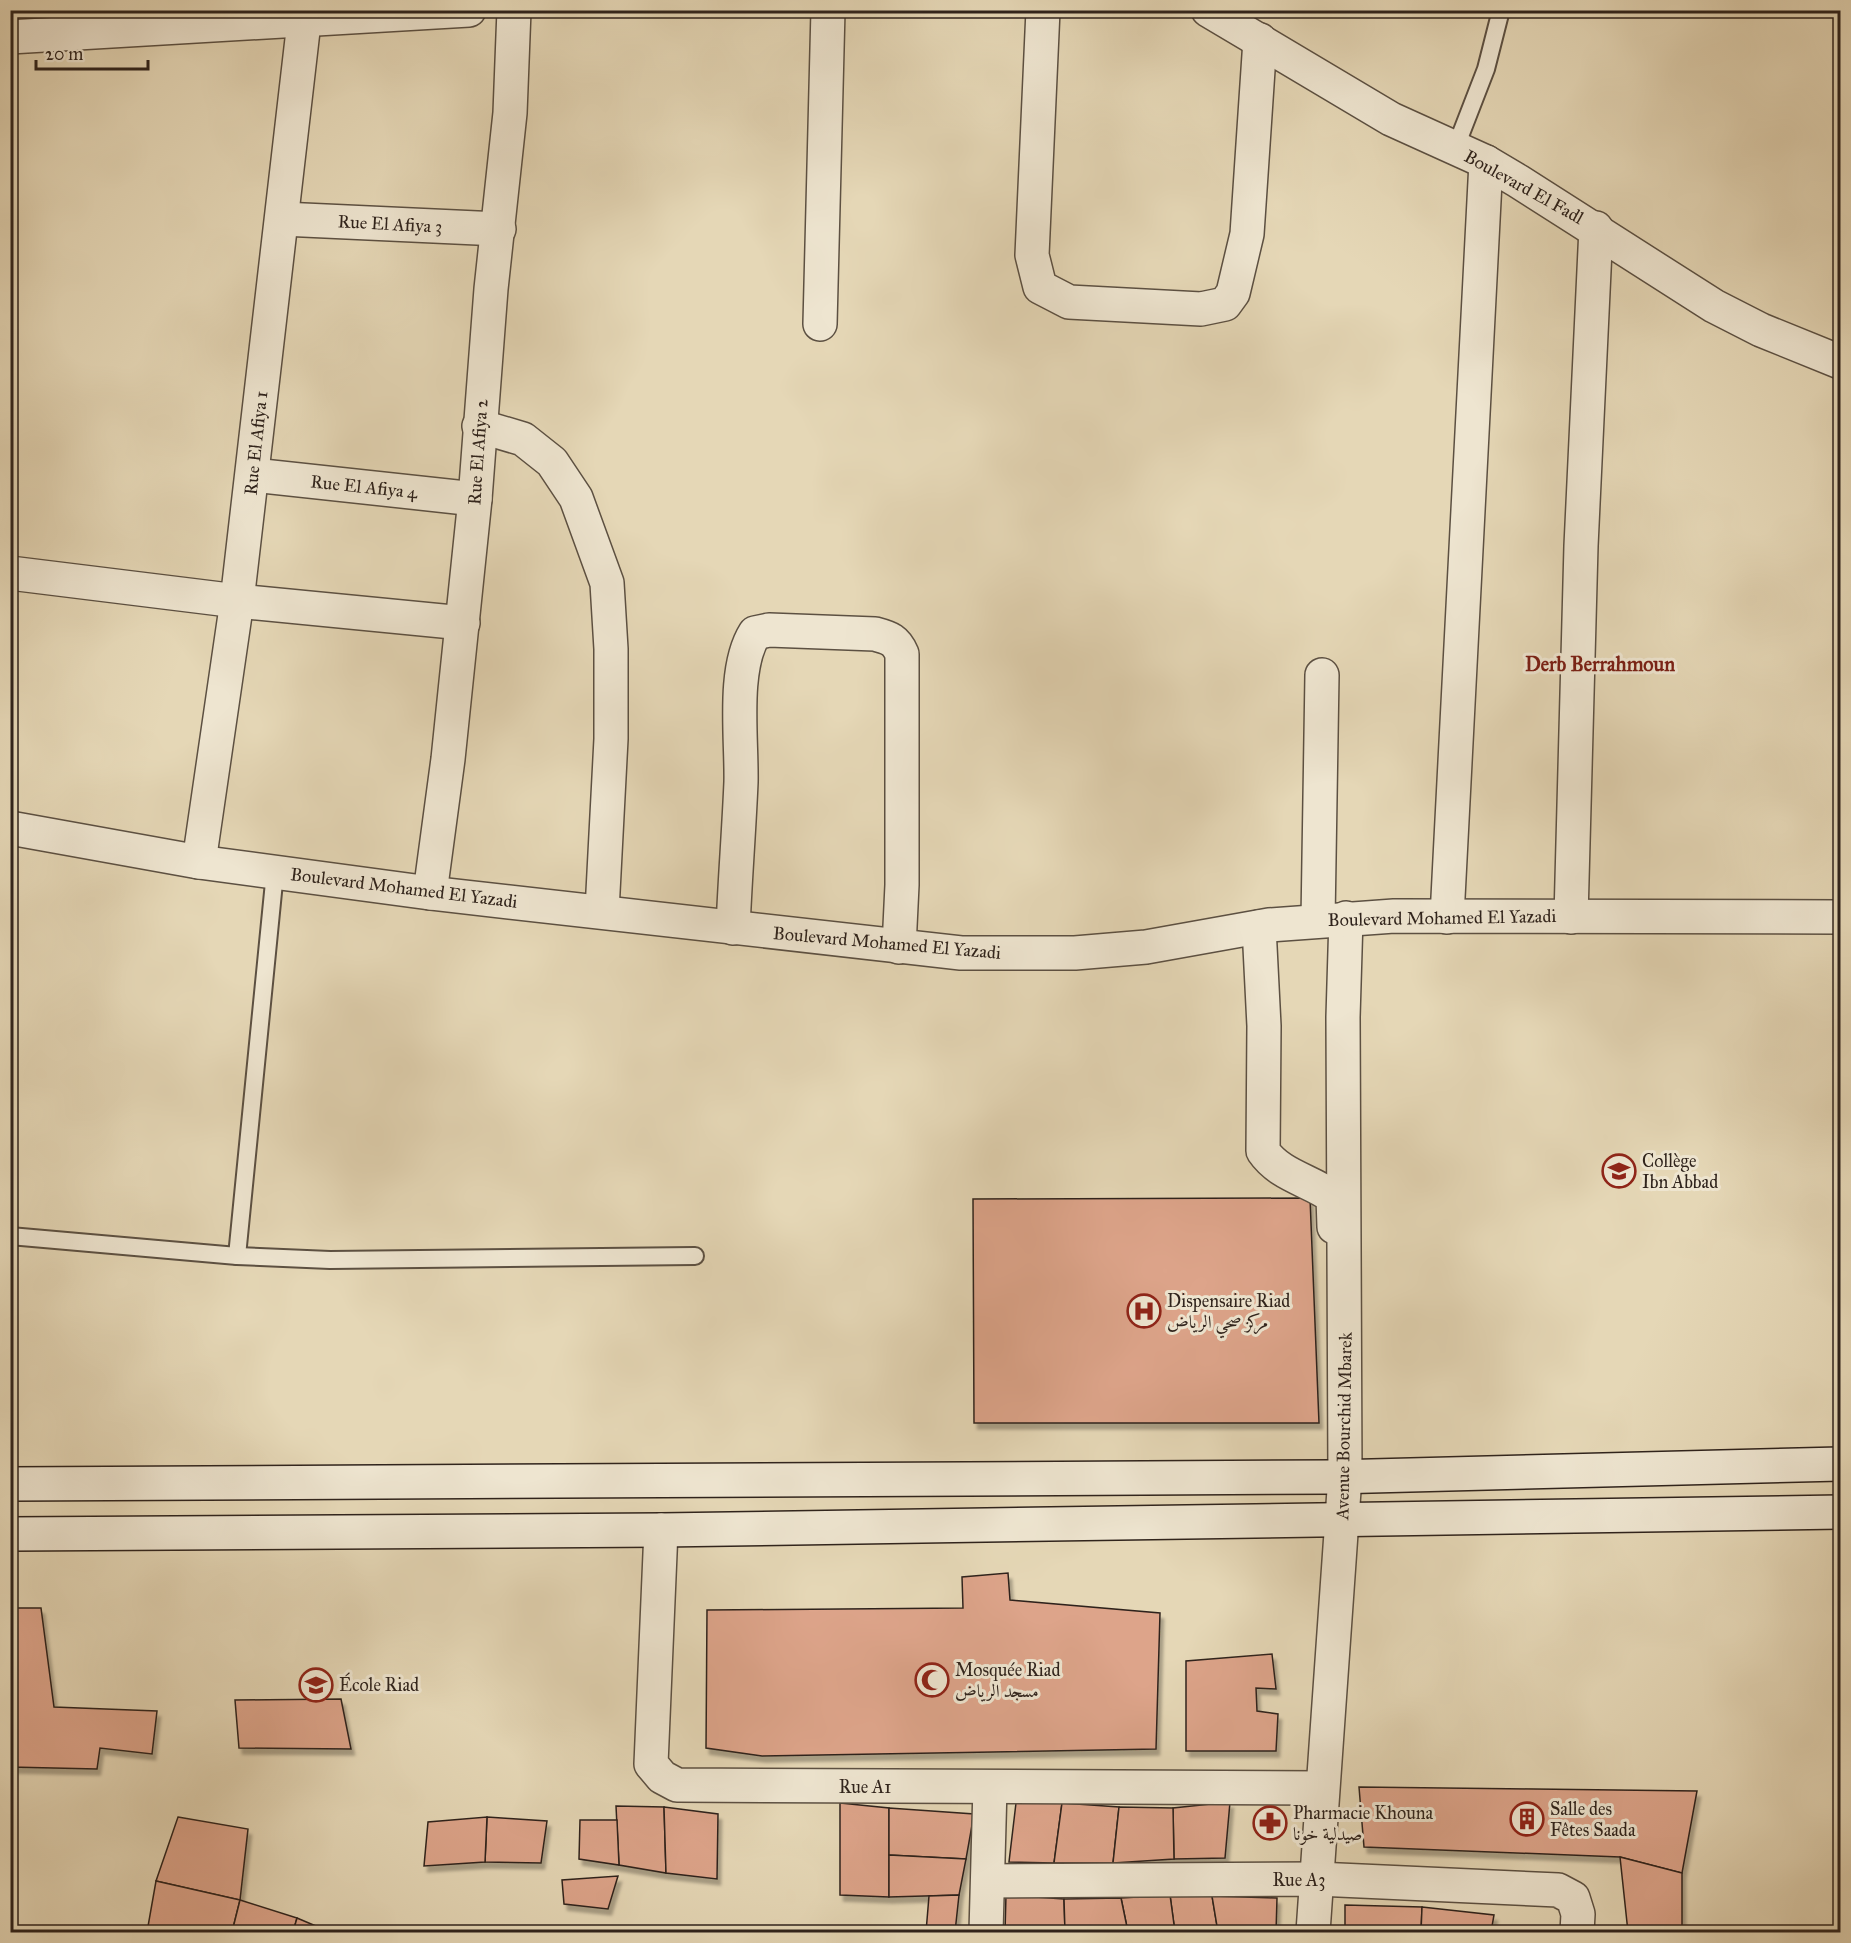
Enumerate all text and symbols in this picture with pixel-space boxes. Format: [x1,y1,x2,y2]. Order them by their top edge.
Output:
scale bar [36,33,148,71]
text: 20 m [45,43,83,65]
street label: Boulevard El Fadl [1460,145,1588,229]
street label: Rue El Afiya 3 [337,210,443,238]
street label: Rue El Afiya 1 [240,390,272,496]
street label: Rue El Afiya 2 [463,398,493,506]
street label: Rue El Afiya 4 [309,470,420,504]
district label: Derb Berrahmoun [1525,652,1675,676]
street label: Boulevard Mohamed El Yazadi [289,863,519,913]
street label: Boulevard Mohamed El Yazadi [1327,905,1557,931]
street label: Boulevard Mohamed El Yazadi [772,922,1002,964]
place label: Collège Ibn Abbad [1642,1150,1718,1193]
school or university icon: Collège Ibn Abbad [1601,1153,1637,1189]
place label: Dispensaire Riad مركز صحي الرياض [1167,1290,1290,1339]
hospital icon: Dispensaire Riad مركز صحي الرياض [1126,1293,1162,1329]
street label: Avenue Bourchid Mbarek [1331,1331,1357,1521]
place label: Mosquée Riad مسجد الرياض [955,1659,1060,1702]
mosque icon: Mosquée Riad مسجد الرياض [914,1662,950,1698]
school or university icon: École Riad [298,1667,334,1703]
place label: École Riad [339,1672,419,1696]
street label: Rue A1 [839,1776,891,1798]
place label: Salle des Fêtes Saada [1550,1798,1636,1841]
building icon: Salle des Fêtes Saada [1509,1801,1545,1837]
place label: Pharmacie Khouna صيدلية خونا [1293,1802,1433,1845]
pharmacy icon: Pharmacie Khouna صيدلية خونا [1252,1805,1288,1841]
street label: Rue A3 [1273,1869,1325,1891]

